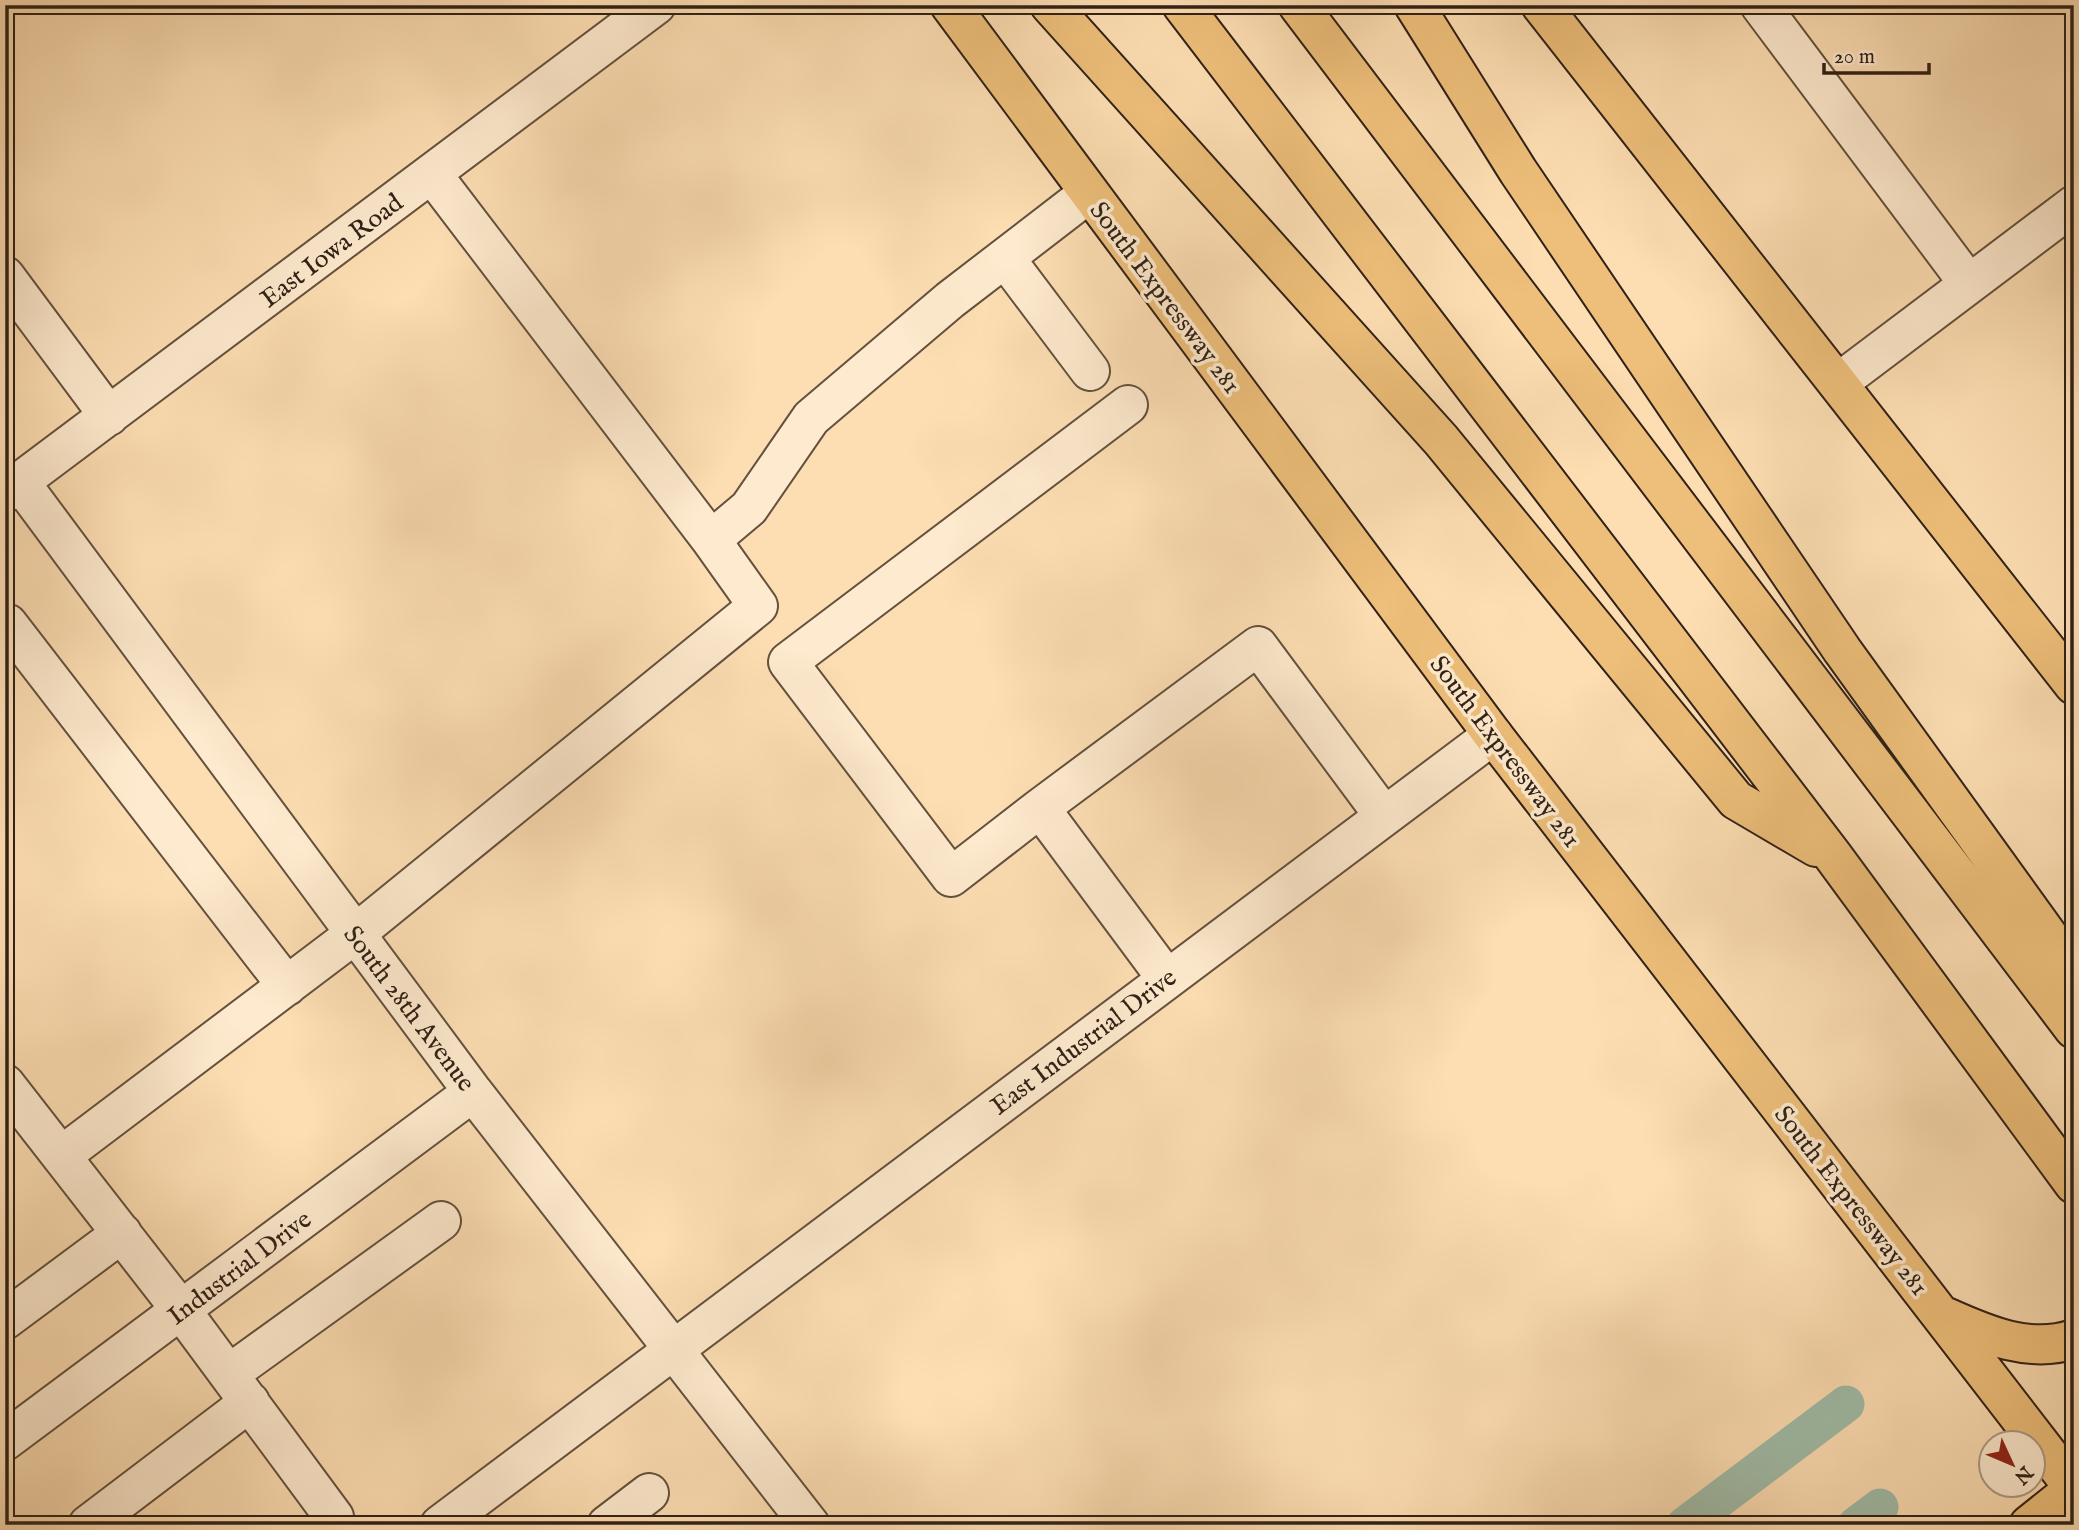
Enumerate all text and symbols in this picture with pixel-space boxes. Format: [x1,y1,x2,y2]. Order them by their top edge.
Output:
scale bar [1824,32,1928,76]
text: 20 m [1834,44,1875,71]
street label: East Iowa Road [254,187,410,316]
street label: South Expressway 281 [1082,195,1248,401]
street label: South Expressway 281 [1422,649,1588,855]
street label: South 28th Avenue [336,919,482,1099]
street label: East Industrial Drive [984,961,1184,1123]
street label: South Expressway 281 [1766,1099,1935,1303]
street label: Industrial Drive [161,1203,318,1333]
north arrow [1978,1428,2048,1498]
text: N [2008,1459,2038,1489]

